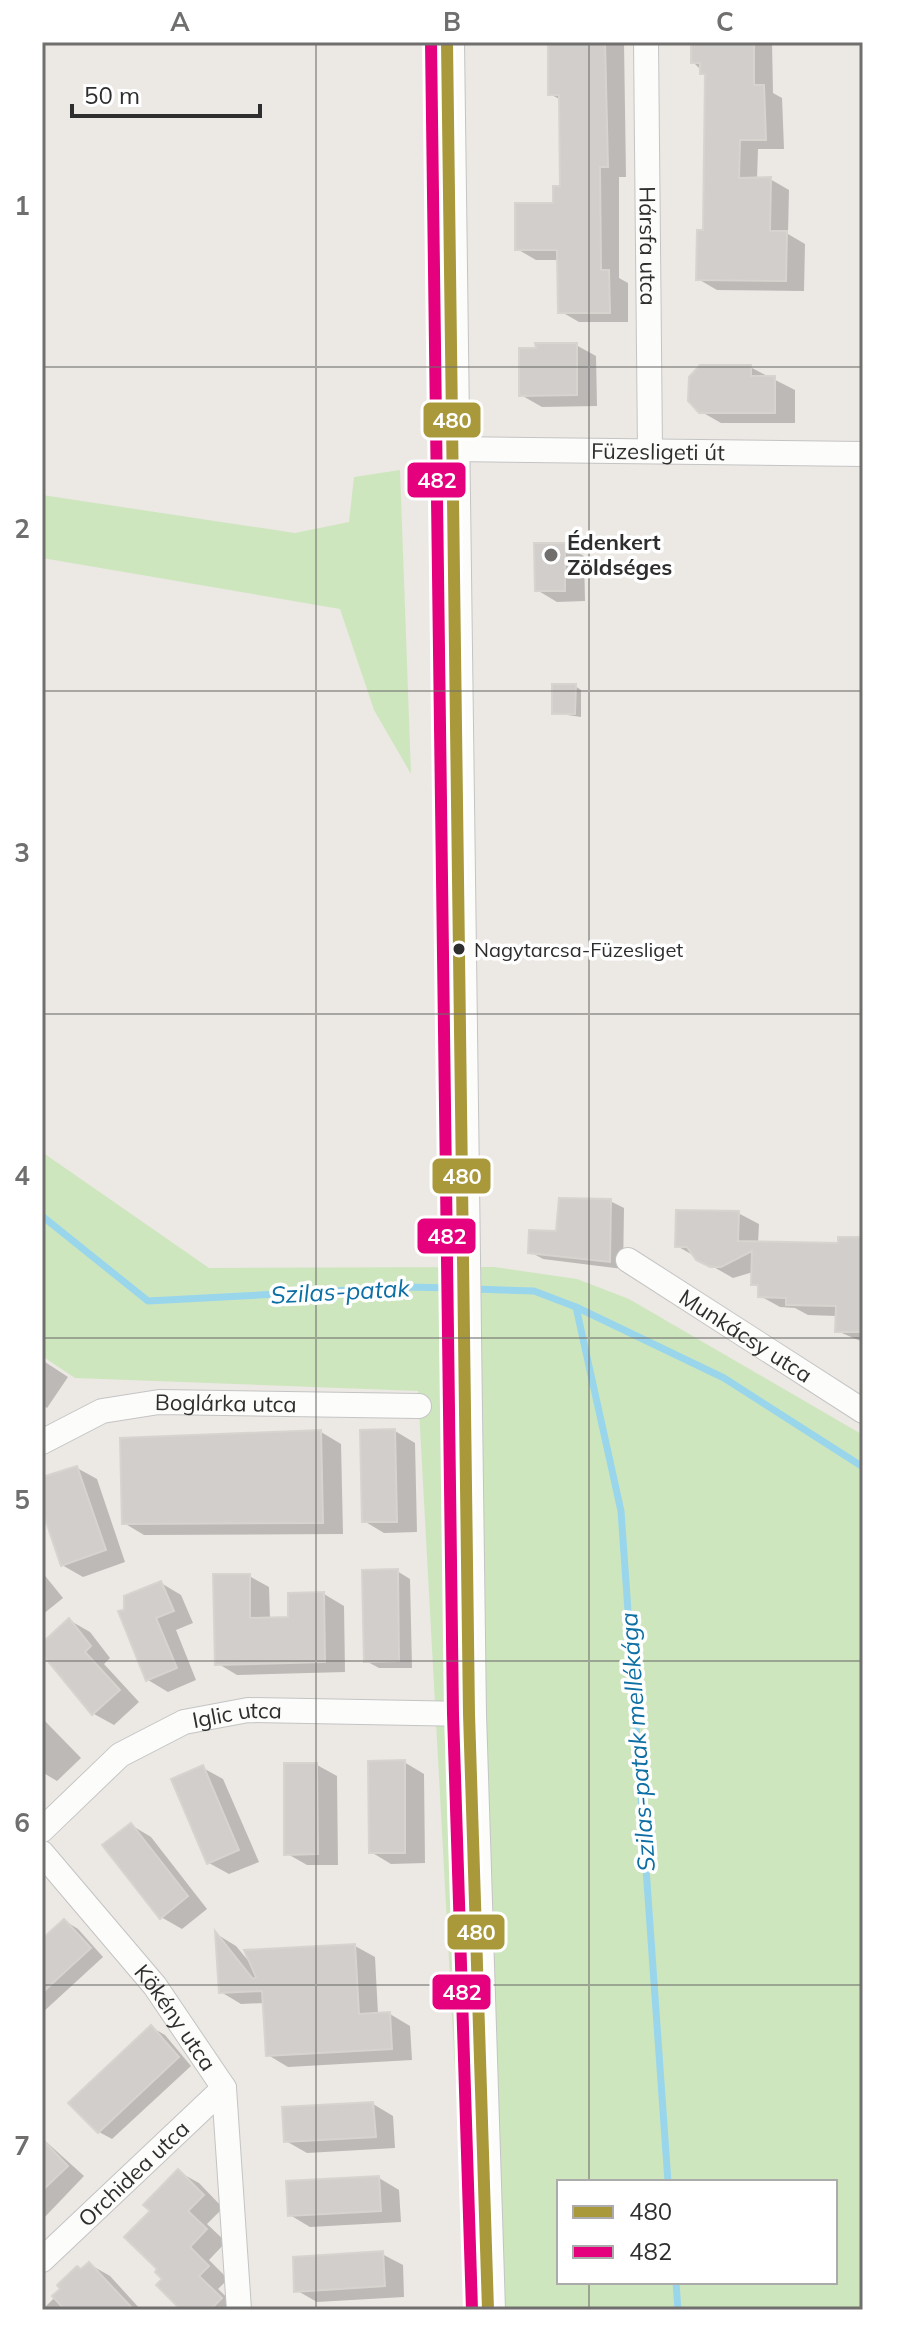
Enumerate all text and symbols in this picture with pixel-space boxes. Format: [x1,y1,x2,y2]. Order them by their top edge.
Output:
text: A [170,5,190,38]
text: B [443,5,461,38]
text: C [716,5,734,38]
scale bar [72,68,260,118]
text: 50 m [84,80,140,110]
street label: Hársfa utca [633,186,663,306]
text: 1 [14,189,30,222]
line badge: 480 [422,401,482,439]
text: 480 [432,406,472,434]
street label: Füzesligeti út [591,437,725,466]
line badge: 482 [406,461,467,499]
text: 482 [417,466,457,494]
text: 2 [14,512,30,545]
place label: Édenkert Zöldséges [567,528,672,581]
marker: Édenkert Zöldséges [542,546,560,564]
text: 3 [14,836,30,869]
place label: Nagytarcsa-Füzesliget [474,937,683,962]
marker: Nagytarcsa-Füzesliget [451,941,467,957]
line badge: 480 [431,1157,492,1195]
text: 4 [14,1159,30,1192]
text: 480 [442,1162,482,1190]
line badge: 482 [416,1217,477,1255]
text: 482 [427,1222,467,1250]
water label: Szilas-patak [270,1272,411,1310]
street label: Munkácsy utca [674,1283,817,1389]
street label: Boglárka utca [155,1388,297,1418]
text: 5 [14,1483,30,1516]
water label: Szilas-patak mellékága [613,1611,661,1873]
street label: Iglic utca [190,1696,282,1734]
text: 6 [14,1806,30,1839]
line badge: 480 [446,1913,506,1951]
text: 480 [456,1918,496,1946]
street label: Kökény utca [129,1958,222,2076]
line badge: 482 [431,1973,492,2011]
text: 482 [442,1978,482,2006]
street label: Orchidea utca [72,2114,195,2233]
text: 7 [14,2129,30,2162]
legend [557,2180,837,2284]
text: 480 [629,2196,672,2226]
text: 482 [629,2236,672,2266]

